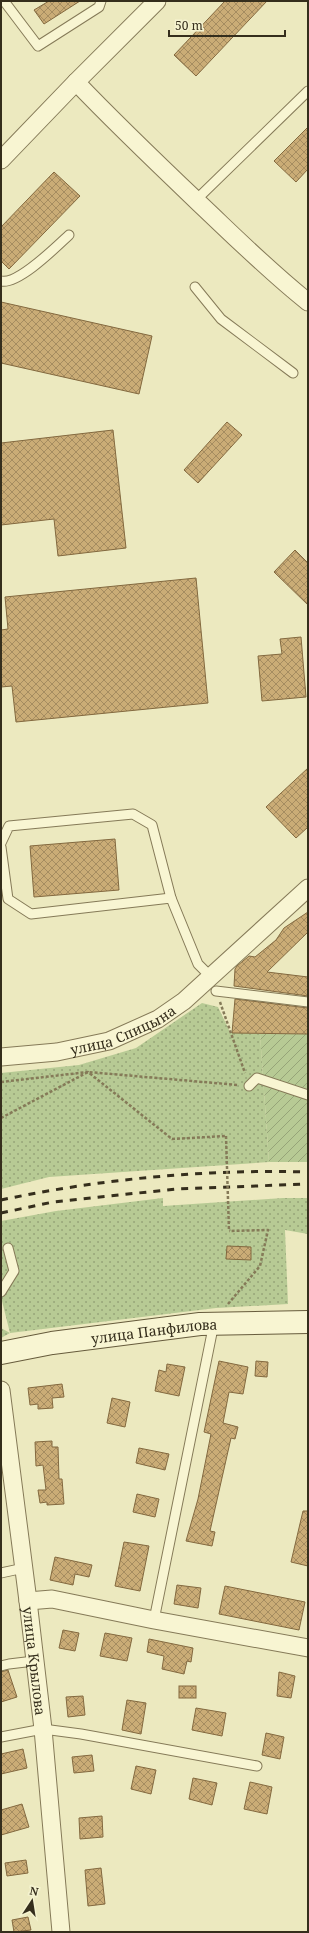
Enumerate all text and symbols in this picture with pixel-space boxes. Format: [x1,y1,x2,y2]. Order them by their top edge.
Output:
scale bar [169,12,285,38]
text: 50 m [175,17,203,34]
street label: улица Спицына [68,1000,179,1058]
street label: улица Панфилова [90,1314,218,1347]
street label: улица Крылова [19,1605,51,1716]
north arrow [12,1881,52,1921]
text: N [28,1882,40,1899]

